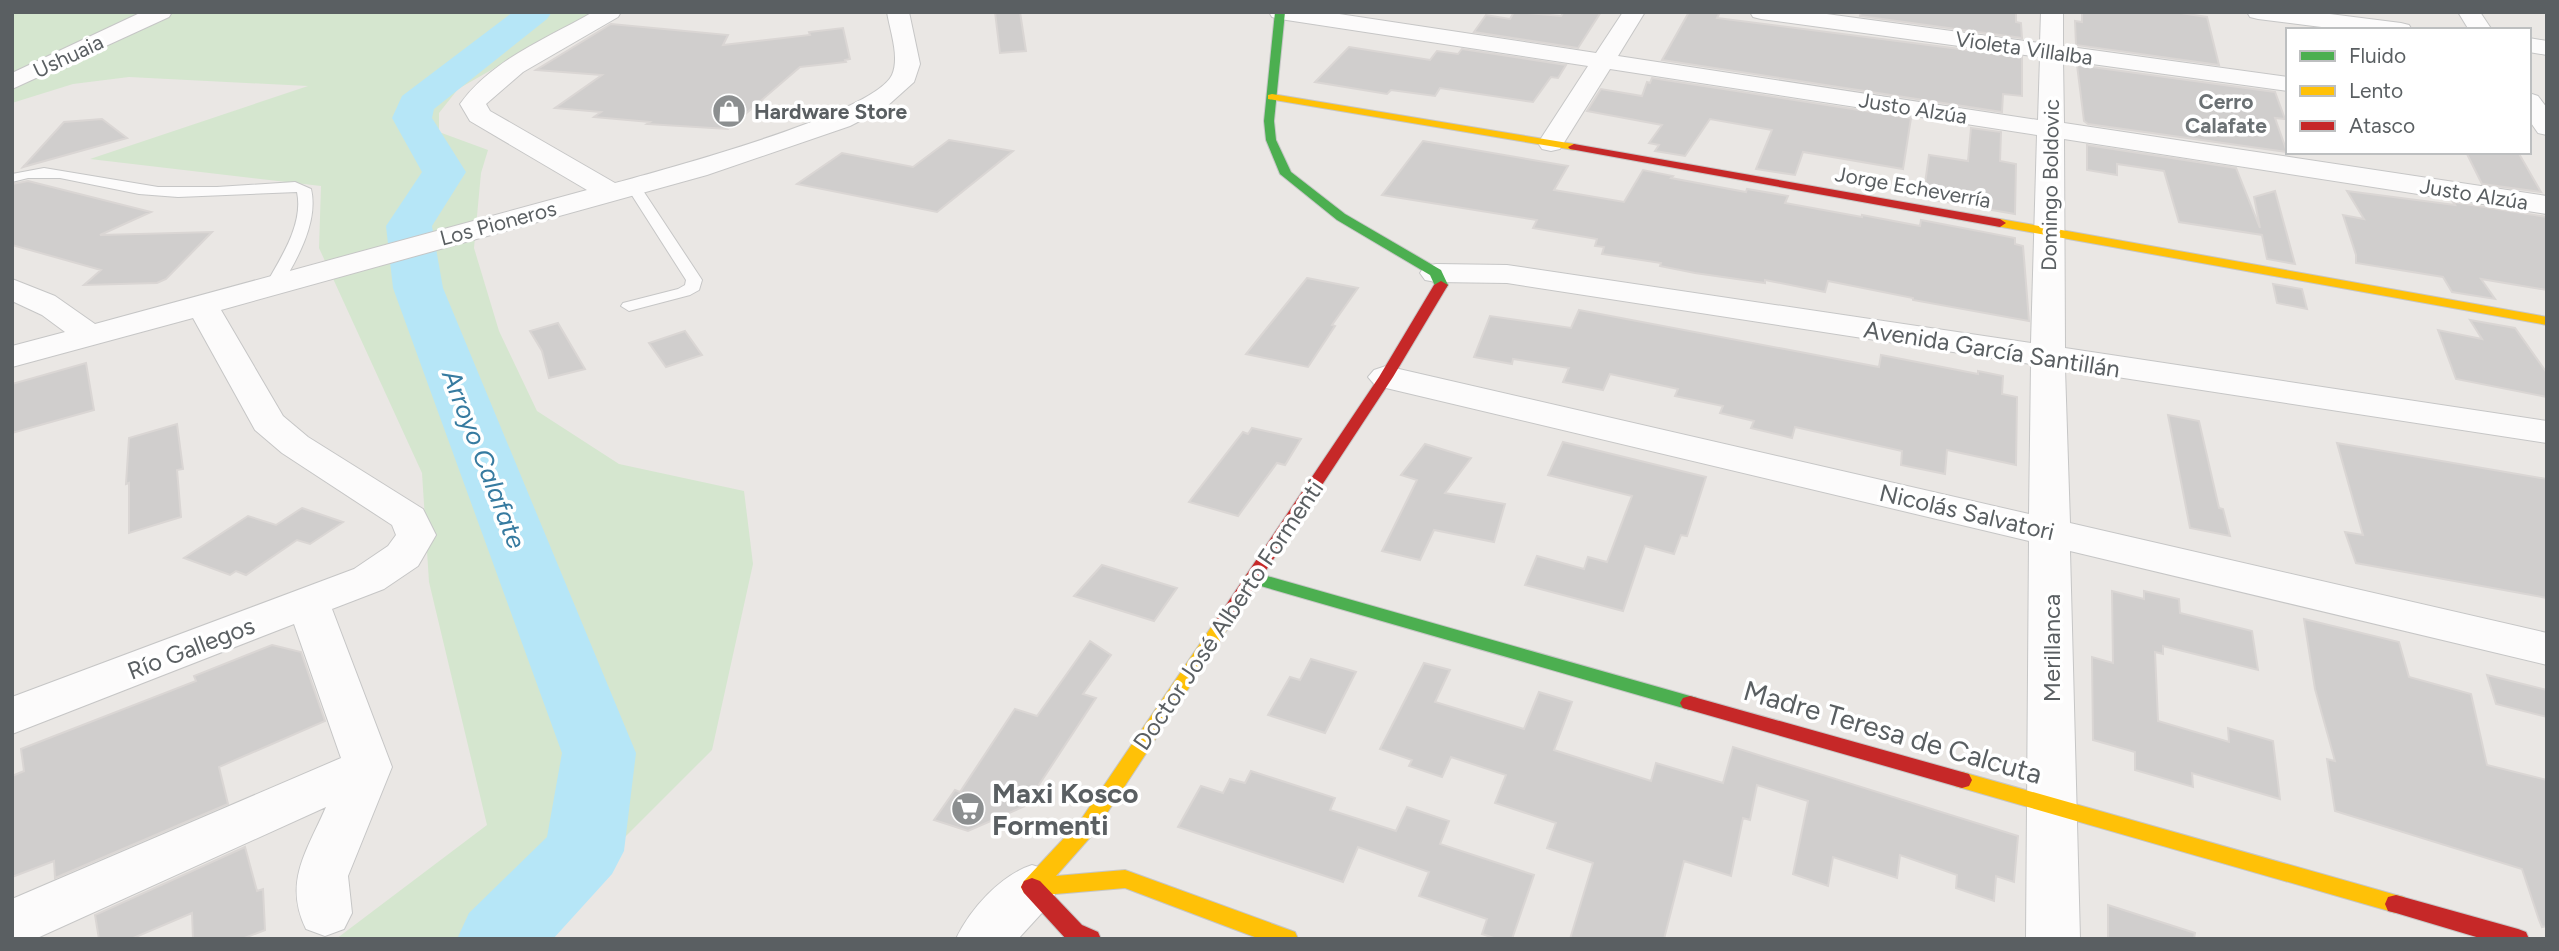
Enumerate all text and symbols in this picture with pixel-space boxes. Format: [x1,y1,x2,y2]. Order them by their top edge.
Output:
street label: Violeta Villalba [1954,26,2094,70]
legend [2286,28,2531,154]
street label: Ushuaia [29,29,107,83]
text: Fluido [2349,43,2406,68]
text: Lento [2349,78,2403,103]
street label: Justo Alzúa [1857,87,1969,129]
district label: Cerro Calafate [2185,89,2267,138]
shop icon: Hardware Store [710,92,748,130]
place label: Hardware Store [754,99,908,124]
street label: Domingo Boldovic [2036,99,2064,271]
text: Atasco [2349,113,2415,138]
street label: Jorge Echeverría [1833,161,1993,213]
street label: Justo Alzúa [2418,173,2530,215]
street label: Los Pioneros [437,195,559,251]
street label: Avenida García Santillán [1862,314,2122,384]
water label: Arroyo Calafate [435,364,533,553]
street label: Doctor José Alberto Formenti [1127,475,1329,755]
street label: Nicolás Salvatori [1877,478,2057,546]
street label: Merillanca [2037,594,2066,702]
street label: Río Gallegos [123,610,259,686]
street label: Madre Teresa de Calcuta [1740,673,2046,791]
place label: Maxi Kosco Formenti [992,776,1139,842]
supermarket icon: Maxi Kosco Formenti [949,790,987,828]

